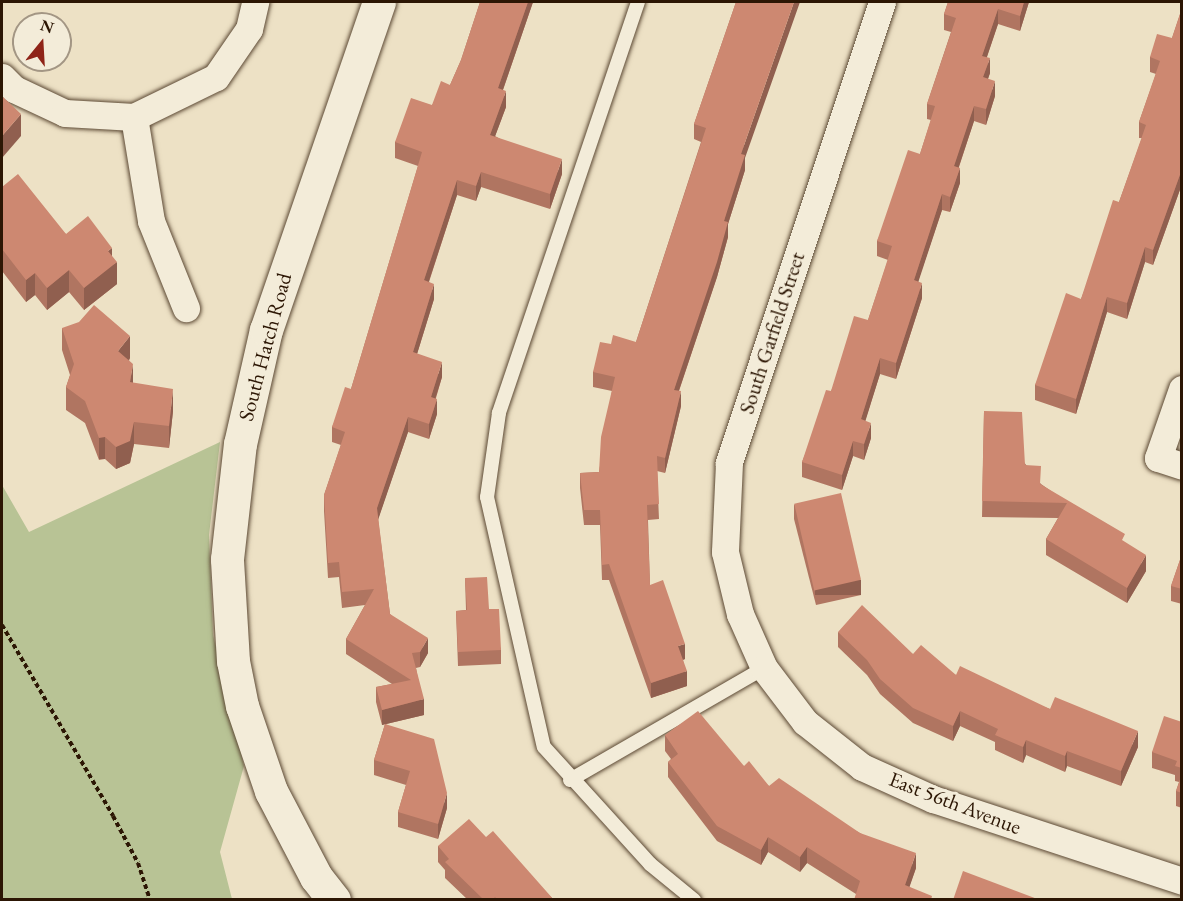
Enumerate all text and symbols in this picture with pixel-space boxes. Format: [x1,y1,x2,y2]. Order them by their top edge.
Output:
north arrow [12,12,72,72]
text: N [38,14,56,38]
street label: South Garfield Street [734,249,810,417]
street label: South Hatch Road [233,270,297,424]
street label: East 56th Avenue [885,766,1025,840]

